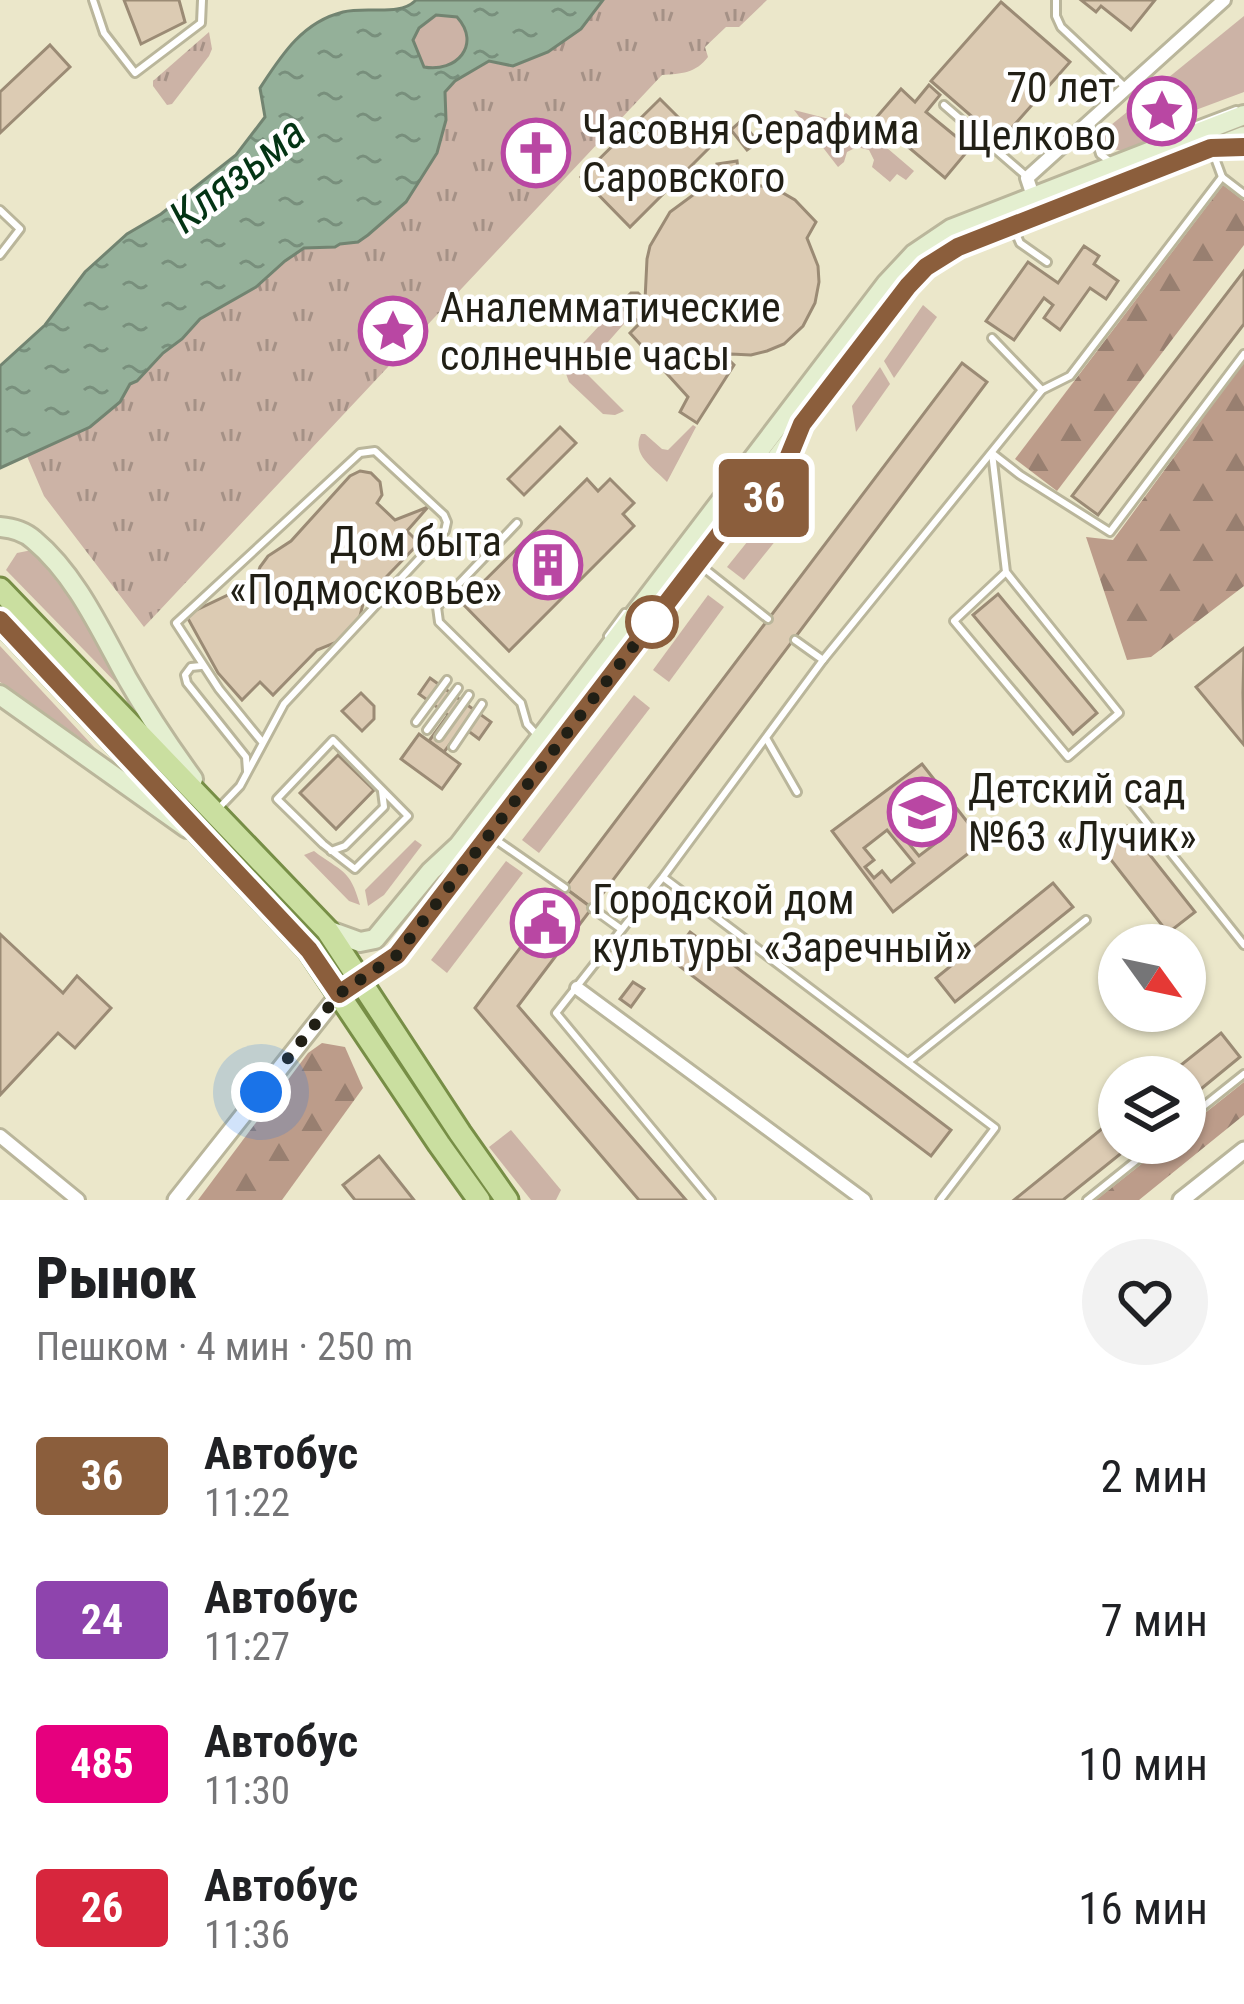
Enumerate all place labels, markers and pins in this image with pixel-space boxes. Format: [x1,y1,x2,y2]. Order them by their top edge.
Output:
place label: 70 лет Щелково [956,63,1116,160]
place icon: 70 лет Щелково [1127,76,1197,146]
place label: Часовня Серафима Саровского [582,105,920,202]
church icon: Часовня Серафима Саровского [501,118,571,188]
place label: Аналемматические солнечные часы [440,283,781,380]
place icon: Аналемматические солнечные часы [358,296,428,366]
place label: Дом быта «Подмосковье» [229,517,502,614]
building icon: Дом быта «Подмосковье» [513,530,583,600]
unlabelled marker [627,597,677,647]
place label: Детский сад №63 «Лучик» [968,764,1197,861]
school or university icon: Детский сад №63 «Лучик» [887,777,957,847]
place label: Городской дом культуры «Заречный» [592,875,972,972]
public building icon: Городской дом культуры «Заречный» [510,888,580,958]

